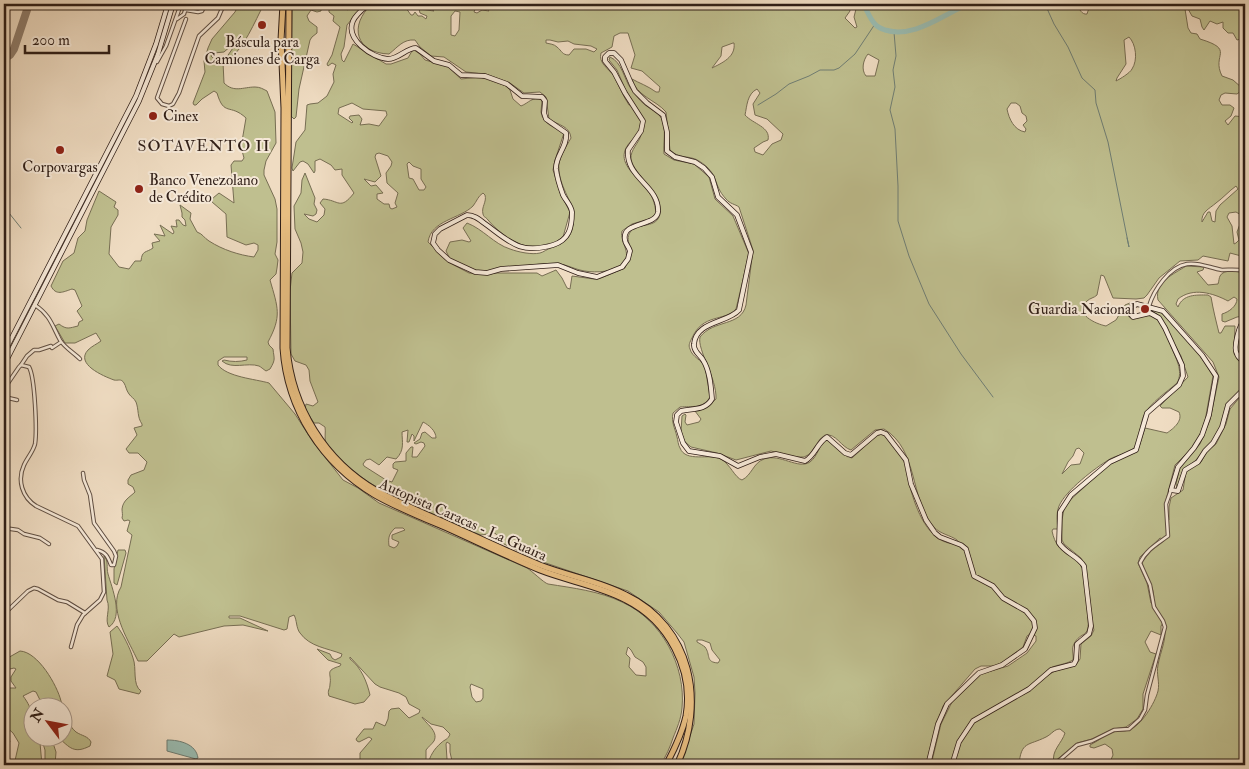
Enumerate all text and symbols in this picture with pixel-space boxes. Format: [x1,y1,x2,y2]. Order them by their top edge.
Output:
marker: Báscula para Camiones de Carga [256,19,268,31]
scale bar [25,22,109,54]
text: 200 m [32,31,70,50]
place label: Báscula para Camiones de Carga [204,33,320,69]
place label: Cinex [163,107,199,126]
marker: Cinex [147,110,159,122]
district label: SOTAVENTO II [138,136,270,156]
marker: Corpovargas [54,144,66,156]
place label: Corpovargas [22,158,98,178]
place label: Banco Venezolano de Crédito [149,171,258,207]
marker: Banco Venezolano de Crédito [133,183,145,195]
place label: Guardia Nacional [1028,300,1135,319]
marker: Guardia Nacional [1139,303,1151,315]
street label: Autopista Caracas - La Guaira [375,474,550,567]
north arrow [22,696,72,746]
text: N [26,705,48,726]

